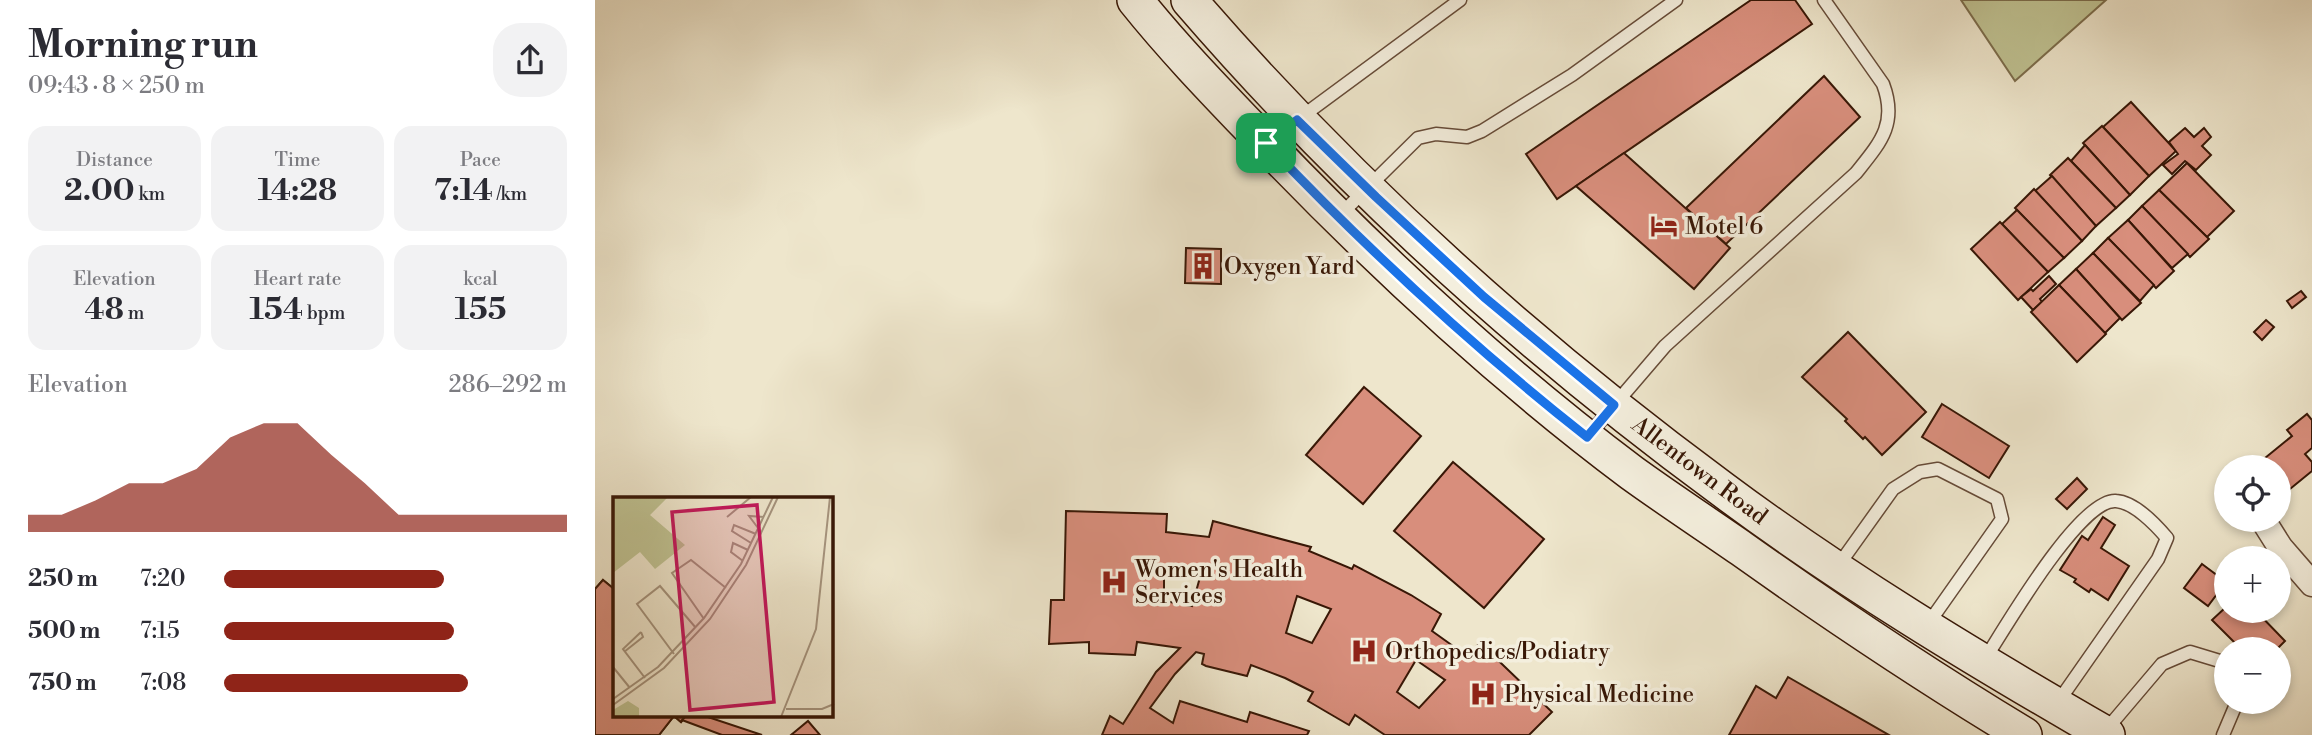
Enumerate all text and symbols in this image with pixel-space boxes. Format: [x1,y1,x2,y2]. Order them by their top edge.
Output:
text: Morning run [28,22,258,69]
button: share [493,23,567,97]
text: 09:43 · 8 × 250 m [28,72,205,100]
pin [1236,113,1296,173]
icon: arrive [1247,124,1285,162]
text: Distance [76,148,153,172]
text: Time [275,148,320,172]
text: Pace [460,148,501,172]
text: 2.00 [64,172,135,210]
text: 14:28 [258,172,337,210]
text: 7:14 [434,172,493,210]
text: km [135,182,165,206]
text: /km [493,182,527,206]
hotel icon: Motel 6 [1649,211,1679,241]
place label: Motel 6 [1685,213,1763,241]
building icon: Oxygen Yard [1188,251,1218,281]
place label: Oxygen Yard [1224,253,1355,281]
text: Elevation [73,267,156,291]
text: Heart rate [254,267,341,291]
text: kcal [463,267,498,291]
text: 48 [85,291,124,329]
text: 154 [250,291,303,329]
text: 155 [455,291,506,329]
text: m [124,301,144,325]
text: bpm [303,301,345,325]
text: Elevation [28,371,128,399]
text: 286–292 m [448,371,567,399]
street label: Allentown Road [1625,410,1773,531]
map controls [2214,455,2291,714]
button: locate [2214,455,2291,532]
inset map [613,497,833,718]
button: + [2214,546,2291,623]
place label: Women's Health Services [1134,556,1304,610]
text: 250 m [28,565,98,593]
text: 7:20 [140,565,185,593]
hospital icon: Women's Health Services [1099,567,1129,597]
text: 500 m [28,617,100,645]
text: 7:15 [140,617,180,645]
hospital icon: Orthopedics/Podiatry [1349,636,1379,666]
button: − [2214,637,2291,714]
place label: Orthopedics/Podiatry [1385,638,1611,666]
text: 750 m [28,669,97,697]
text: 7:08 [140,669,186,697]
hospital icon: Physical Medicine [1468,679,1498,709]
place label: Physical Medicine [1504,681,1694,709]

